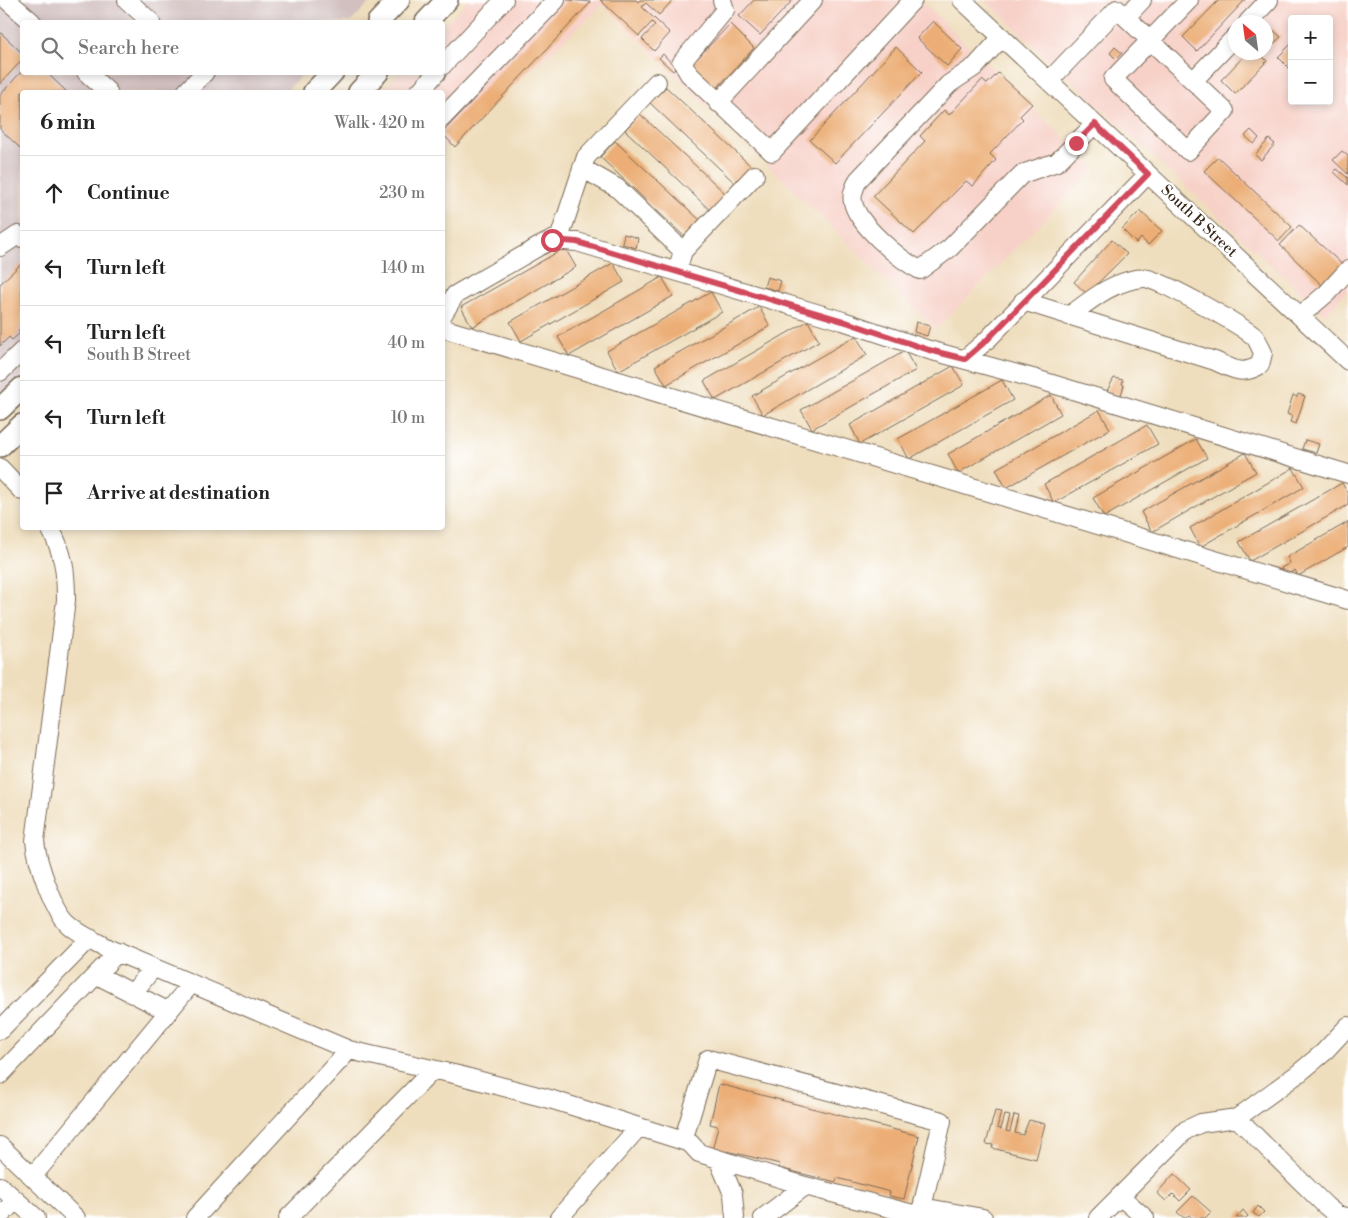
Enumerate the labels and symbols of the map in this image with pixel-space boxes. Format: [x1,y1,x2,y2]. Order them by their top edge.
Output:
north arrow [1228,15,1273,60]
route end [1065,132,1088,155]
street label: South B Street [1157,181,1242,262]
route start [541,229,564,252]

